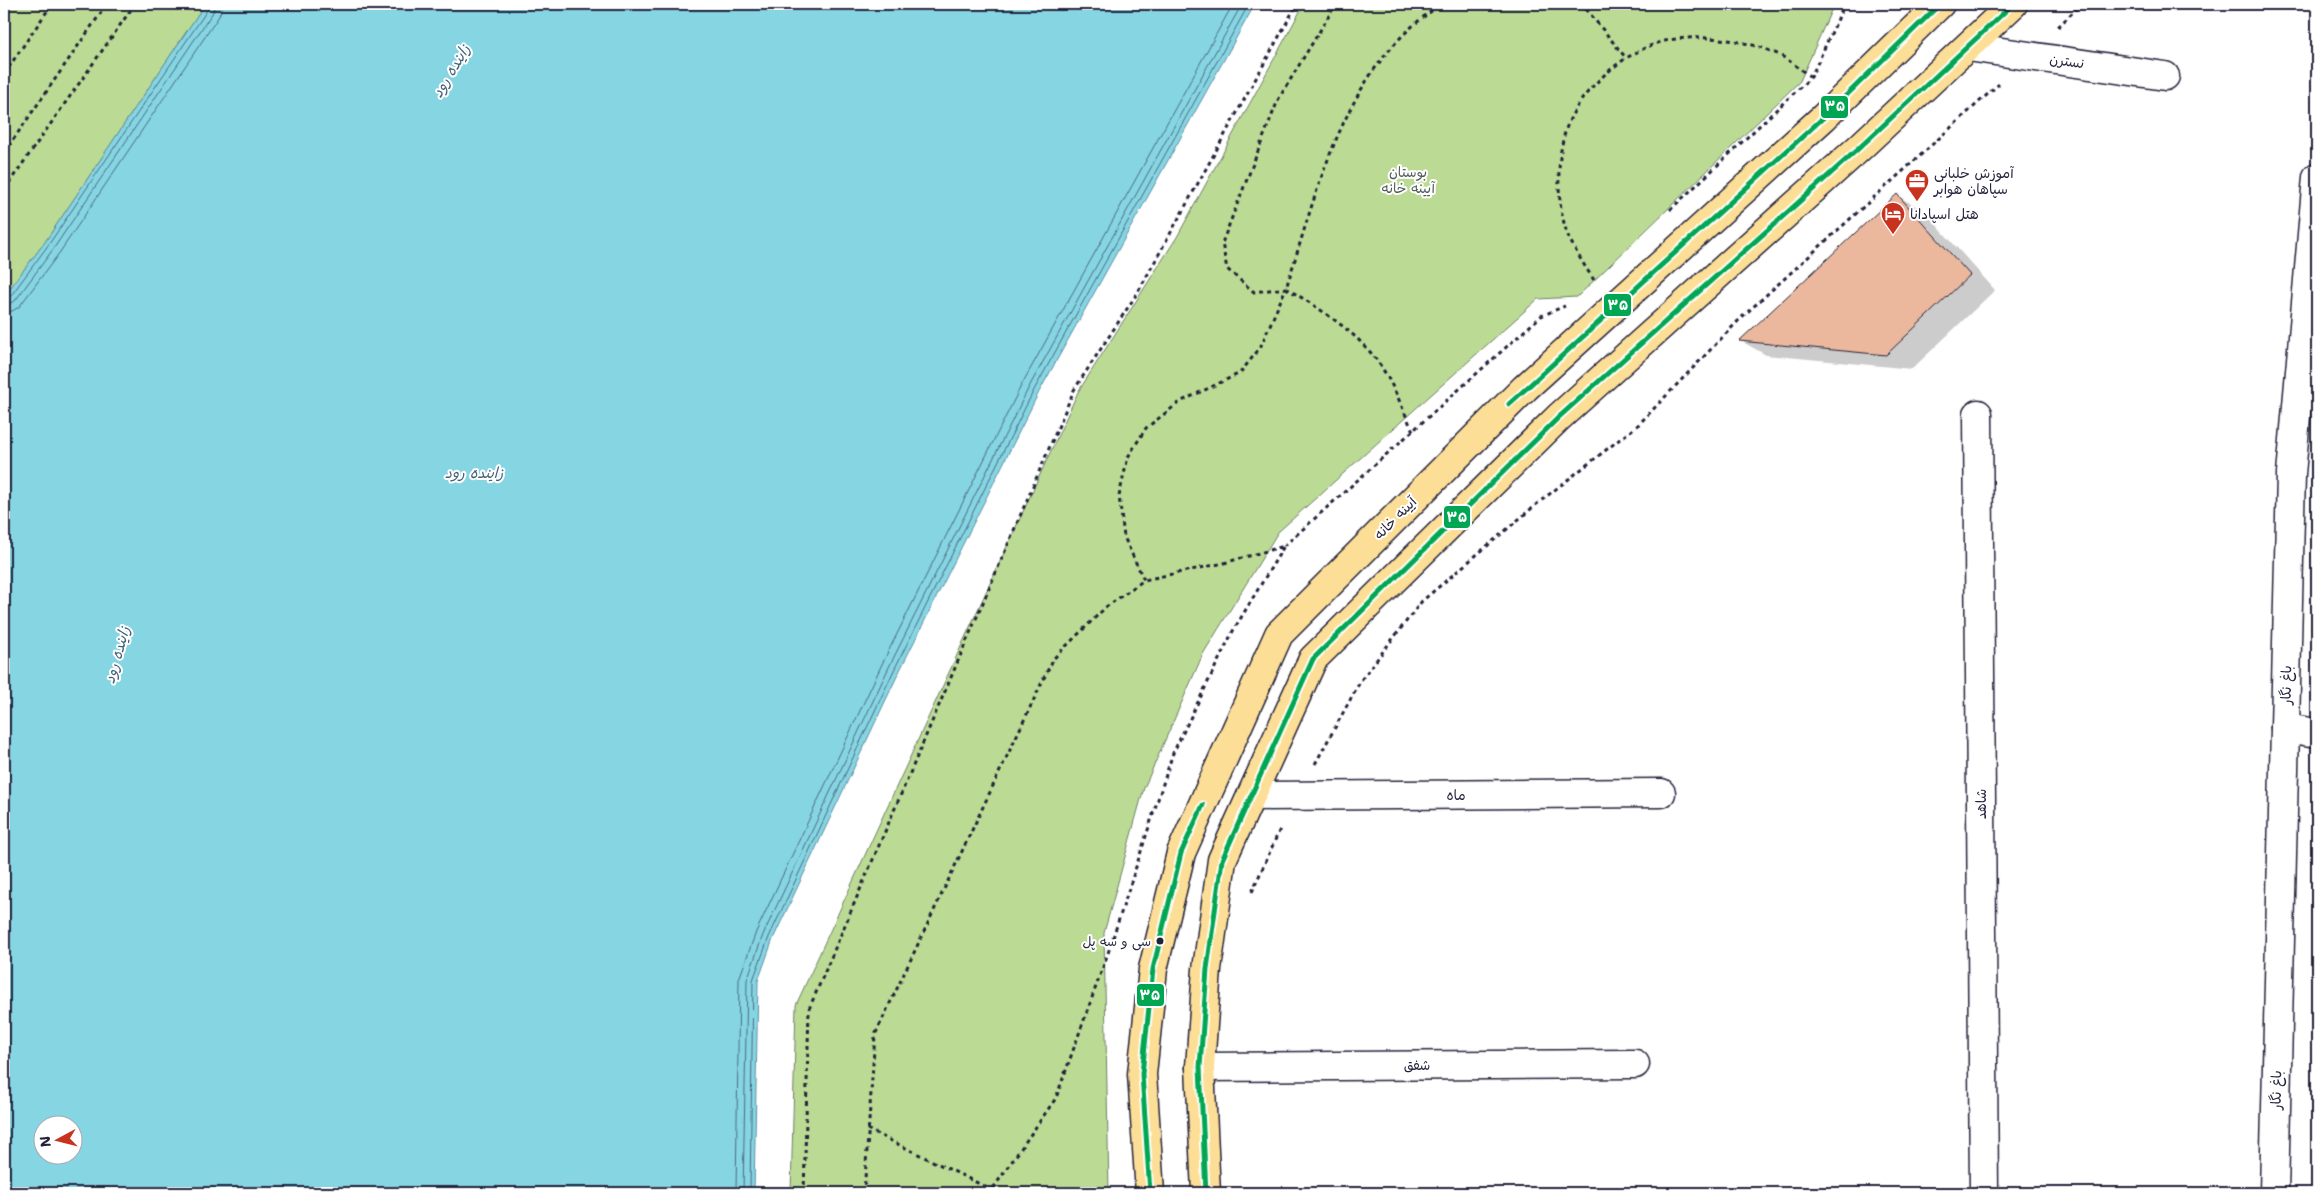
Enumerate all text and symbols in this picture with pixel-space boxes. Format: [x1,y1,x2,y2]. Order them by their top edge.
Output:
water label: زاینده رود [427,41,475,101]
street label: نسترن [2049,50,2085,72]
line badge: ۳۵ [1820,95,1849,119]
text: ۳۵ [1825,97,1845,115]
park label: بوستان آیینه خانه [1381,163,1435,197]
place label: آموزش خلبانی سپاهان هوابر [1933,164,2014,199]
office icon: آموزش خلبانی سپاهان هوابر [1904,168,1930,202]
hotel icon: هتل اسپادانا [1880,201,1906,235]
place label: هتل اسپادانا [1910,205,1979,224]
line badge: ۳۵ [1603,293,1632,317]
text: ۳۵ [1608,296,1628,314]
water label: زاینده رود [445,463,504,483]
street label: آیینه خانه [1370,492,1421,543]
line badge: ۳۵ [1443,505,1471,529]
text: ۳۵ [1447,508,1467,526]
water label: زاینده رود [99,624,135,686]
street label: باغ نگار [2277,665,2296,706]
street label: ماه [1446,786,1466,804]
street label: شاهد [1972,789,1990,819]
place label: سی و سه پل [1082,933,1151,951]
marker: سی و سه پل [1155,936,1165,946]
line badge: ۳۵ [1136,983,1165,1007]
text: ۳۵ [1140,986,1160,1004]
street label: شفق [1404,1056,1430,1074]
street label: باغ نگار [2267,1070,2286,1111]
north arrow [32,1114,82,1164]
text: N [35,1135,55,1148]

